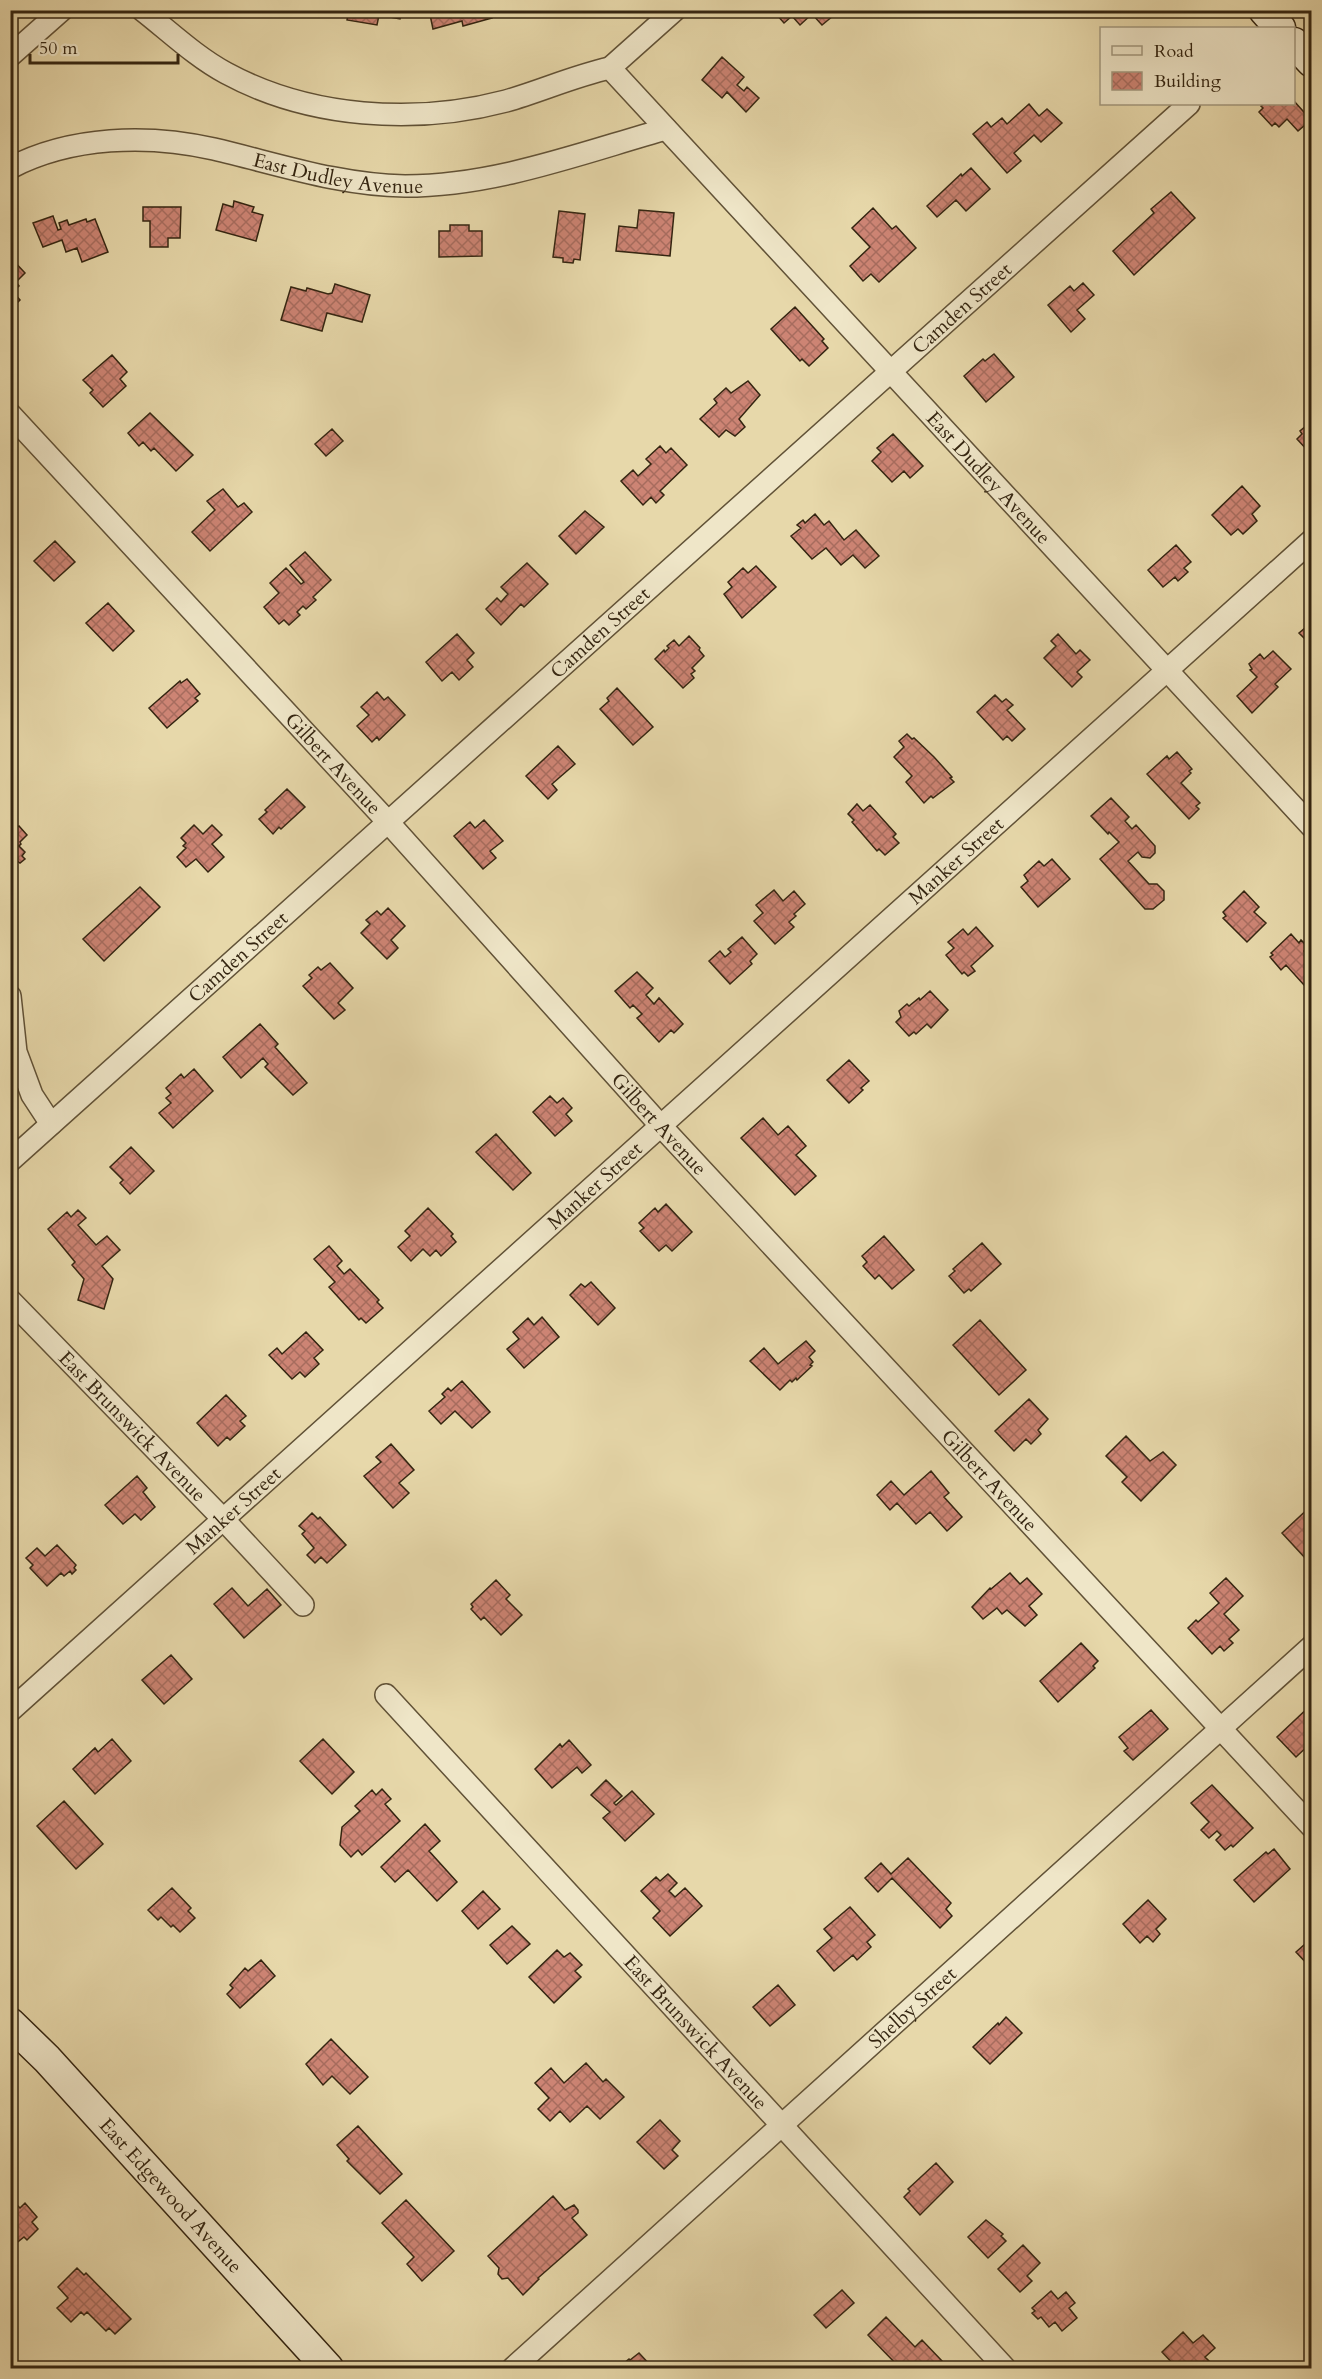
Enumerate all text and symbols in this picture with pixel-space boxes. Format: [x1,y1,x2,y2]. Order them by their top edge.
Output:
scale bar [30,27,178,65]
legend [1100,27,1295,105]
text: 50 m [39,36,78,61]
text: Road [1154,39,1194,64]
text: Building [1154,69,1222,94]
street label: East Dudley Avenue [250,146,424,200]
street label: Camden Street [906,255,1018,360]
street label: East Dudley Avenue [920,405,1057,550]
street label: Camden Street [544,580,656,684]
street label: Gilbert Avenue [279,706,388,820]
street label: Manker Street [902,810,1010,910]
street label: Camden Street [182,904,294,1009]
street label: Gilbert Avenue [606,1066,713,1181]
street label: Manker Street [541,1135,648,1235]
street label: East Brunswick Avenue [53,1345,213,1508]
street label: Gilbert Avenue [936,1423,1044,1537]
street label: Manker Street [180,1460,287,1560]
street label: East Brunswick Avenue [618,1949,774,2115]
street label: Shelby Street [862,1960,963,2054]
street label: East Edgewood Avenue [93,2112,249,2279]

